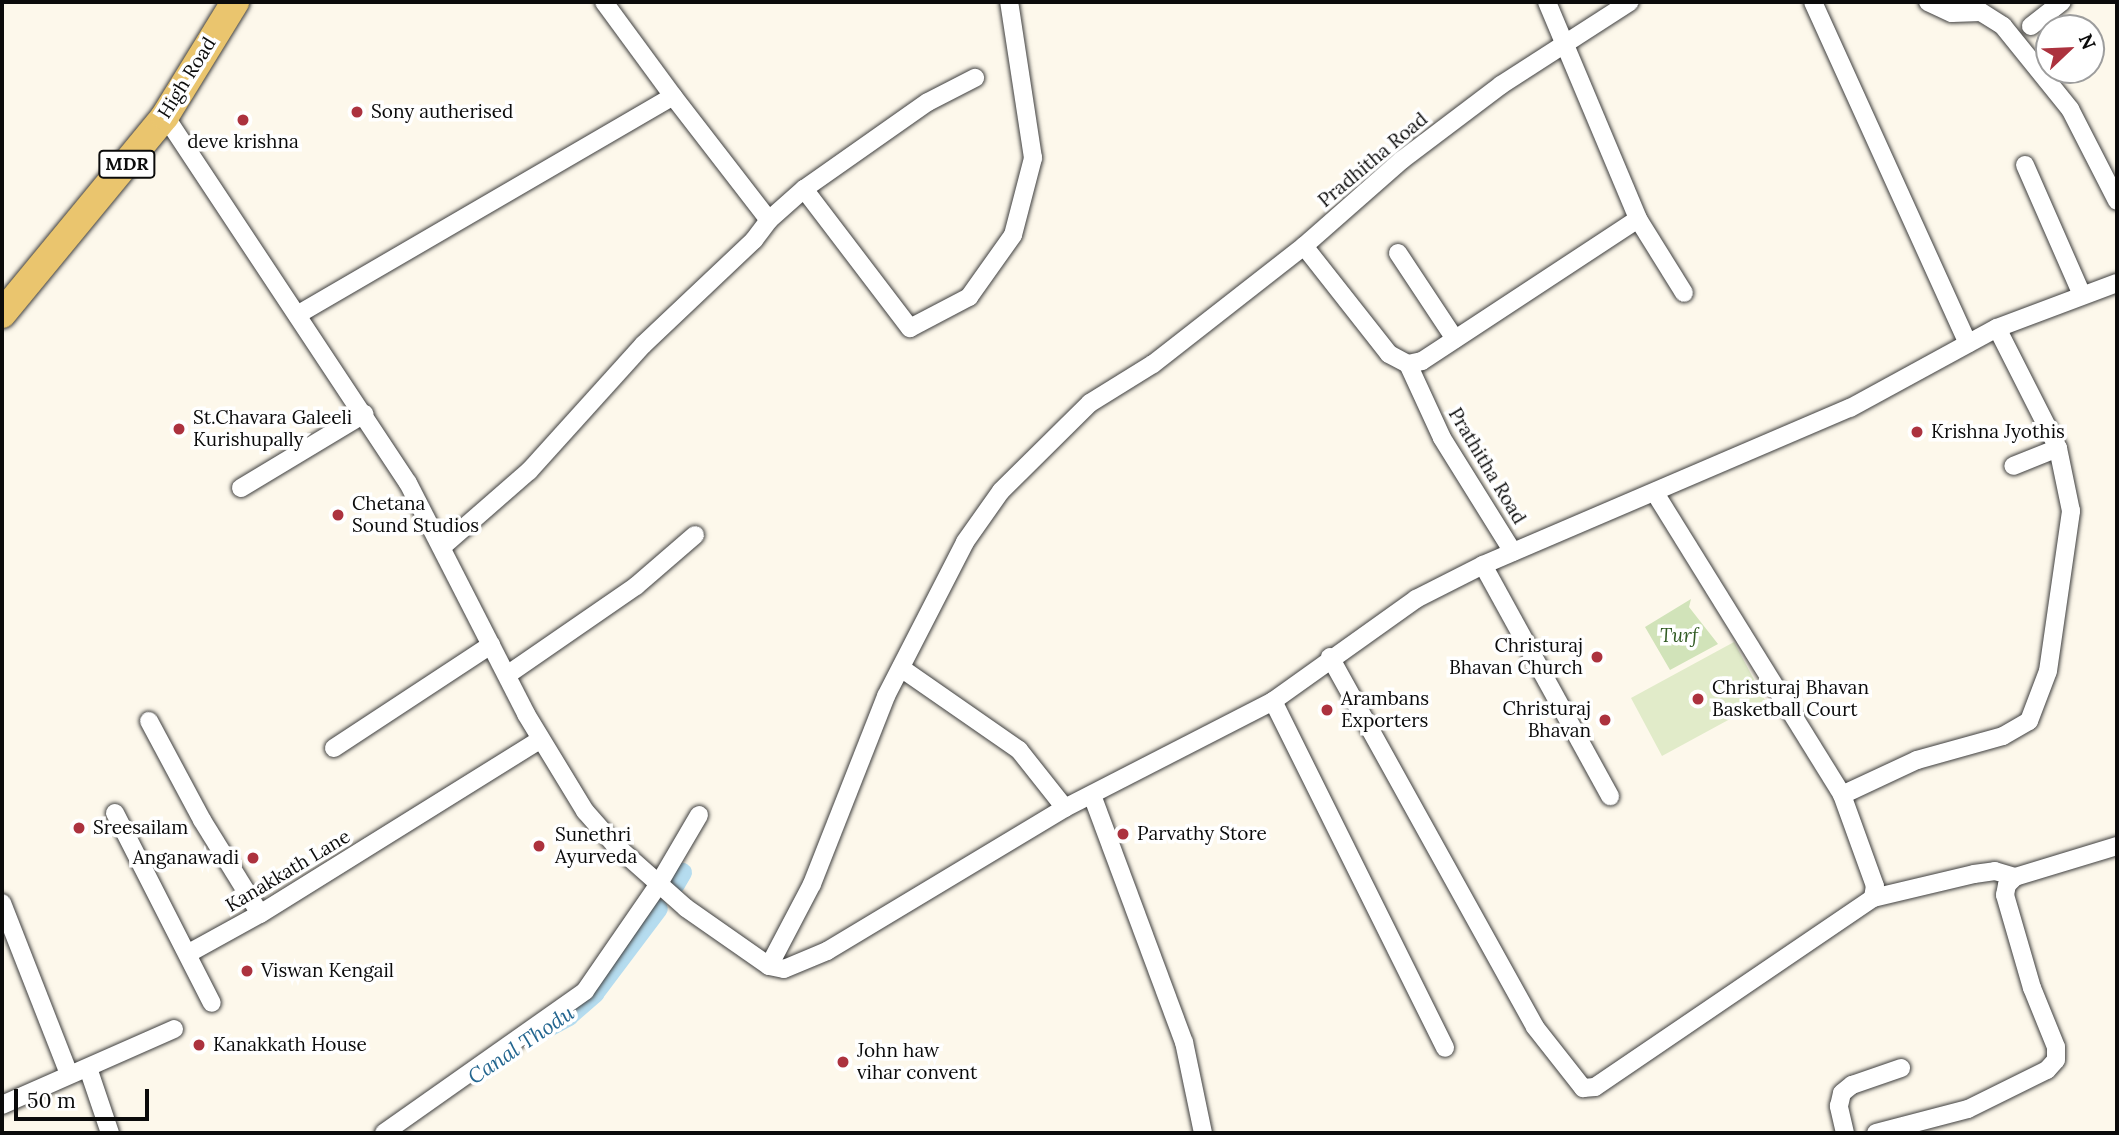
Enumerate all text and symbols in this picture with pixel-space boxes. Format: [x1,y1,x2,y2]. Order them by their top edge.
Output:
north arrow [2035,14,2105,84]
text: N [2074,30,2101,53]
street label: High Road [153,33,221,123]
place label: Sony autherised [371,101,513,123]
marker: Sony autherised [349,104,365,120]
street label: Pradhitha Road [1314,108,1432,212]
marker: deve krishna [235,112,251,128]
place label: deve krishna [187,131,299,153]
road number: MDR [97,149,157,178]
street label: Prathitha Road [1443,404,1531,528]
place label: St.Chavara Galeeli Kurishupally [193,407,352,451]
marker: St.Chavara Galeeli Kurishupally [171,421,187,437]
place label: Krishna Jyothis [1931,421,2065,443]
marker: Krishna Jyothis [1909,424,1925,440]
place label: Chetana Sound Studios [352,493,479,537]
marker: Chetana Sound Studios [330,507,346,523]
park label: Turf [1660,625,1698,647]
place label: Christuraj Bhavan Church [1449,635,1583,679]
marker: Christuraj Bhavan Church [1589,649,1605,665]
place label: Christuraj Bhavan Basketball Court [1712,677,1869,721]
place label: Arambans Exporters [1341,688,1429,732]
marker: Christuraj Bhavan Basketball Court [1690,691,1706,707]
place label: Christuraj Bhavan [1502,698,1591,742]
marker: Arambans Exporters [1319,702,1335,718]
marker: Christuraj Bhavan [1597,712,1613,728]
place label: Sreesailam [93,817,188,839]
marker: Sreesailam [71,820,87,836]
place label: Parvathy Store [1137,823,1267,845]
place label: Sunethri Ayurveda [555,824,637,868]
street label: Kanakkath Lane [222,825,354,917]
marker: Parvathy Store [1115,826,1131,842]
marker: Sunethri Ayurveda [529,836,549,856]
place label: Anganawadi [133,847,239,869]
marker: Anganawadi [245,850,261,866]
place label: Viswan Kengail [261,960,394,982]
marker: Viswan Kengail [239,963,255,979]
water label: Canal Thodu [463,1000,579,1090]
place label: Kanakkath House [213,1034,367,1056]
marker: Kanakkath House [191,1037,207,1053]
place label: John haw vihar convent [857,1040,977,1084]
marker: John haw vihar convent [835,1054,851,1070]
scale bar [18,1076,152,1120]
text: 50 m [27,1087,76,1114]

